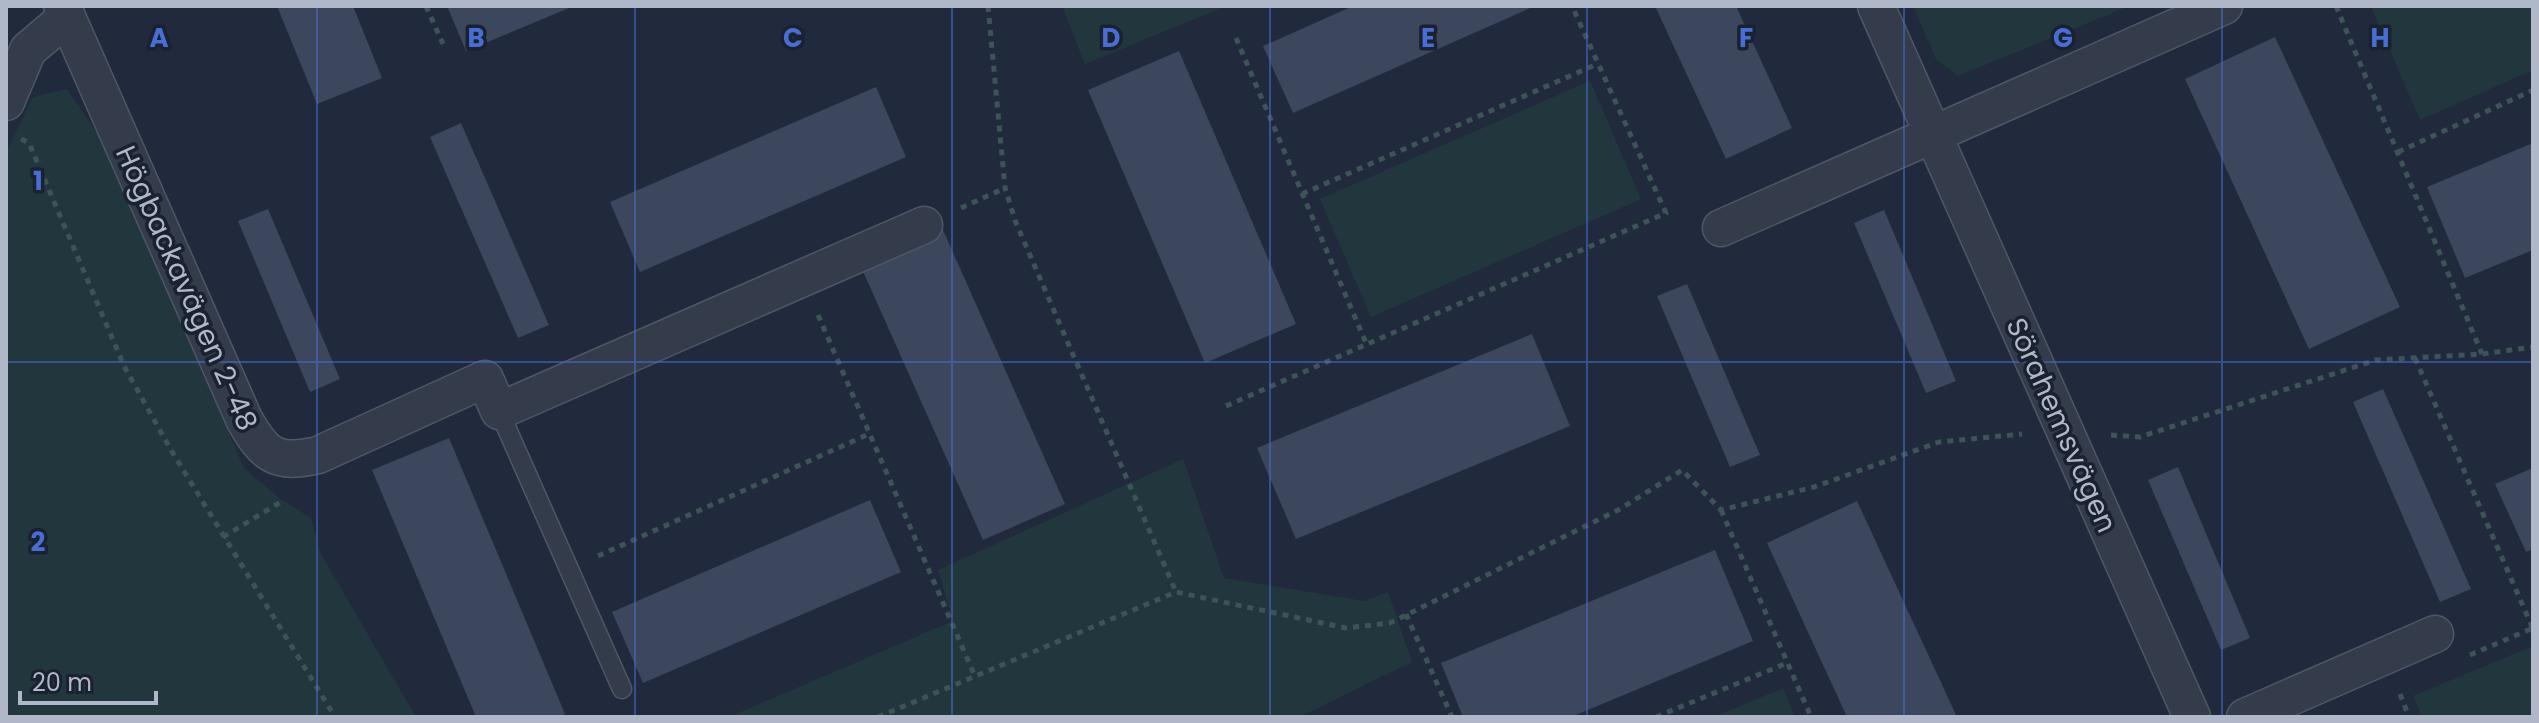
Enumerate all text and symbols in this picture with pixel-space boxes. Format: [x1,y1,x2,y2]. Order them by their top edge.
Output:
text: A [149,20,169,56]
text: B [467,20,485,56]
text: C [783,20,803,56]
text: D [1102,20,1121,56]
text: E [1421,20,1435,56]
text: F [1739,20,1753,56]
text: G [2053,20,2073,56]
text: H [2370,20,2390,56]
street label: Högbackavägen 2-48 [106,140,267,437]
text: 1 [33,163,43,199]
street label: Sörahemsvägen [1997,312,2126,539]
text: 2 [31,524,46,560]
scale bar [20,655,156,705]
text: 20 m [32,666,92,699]

